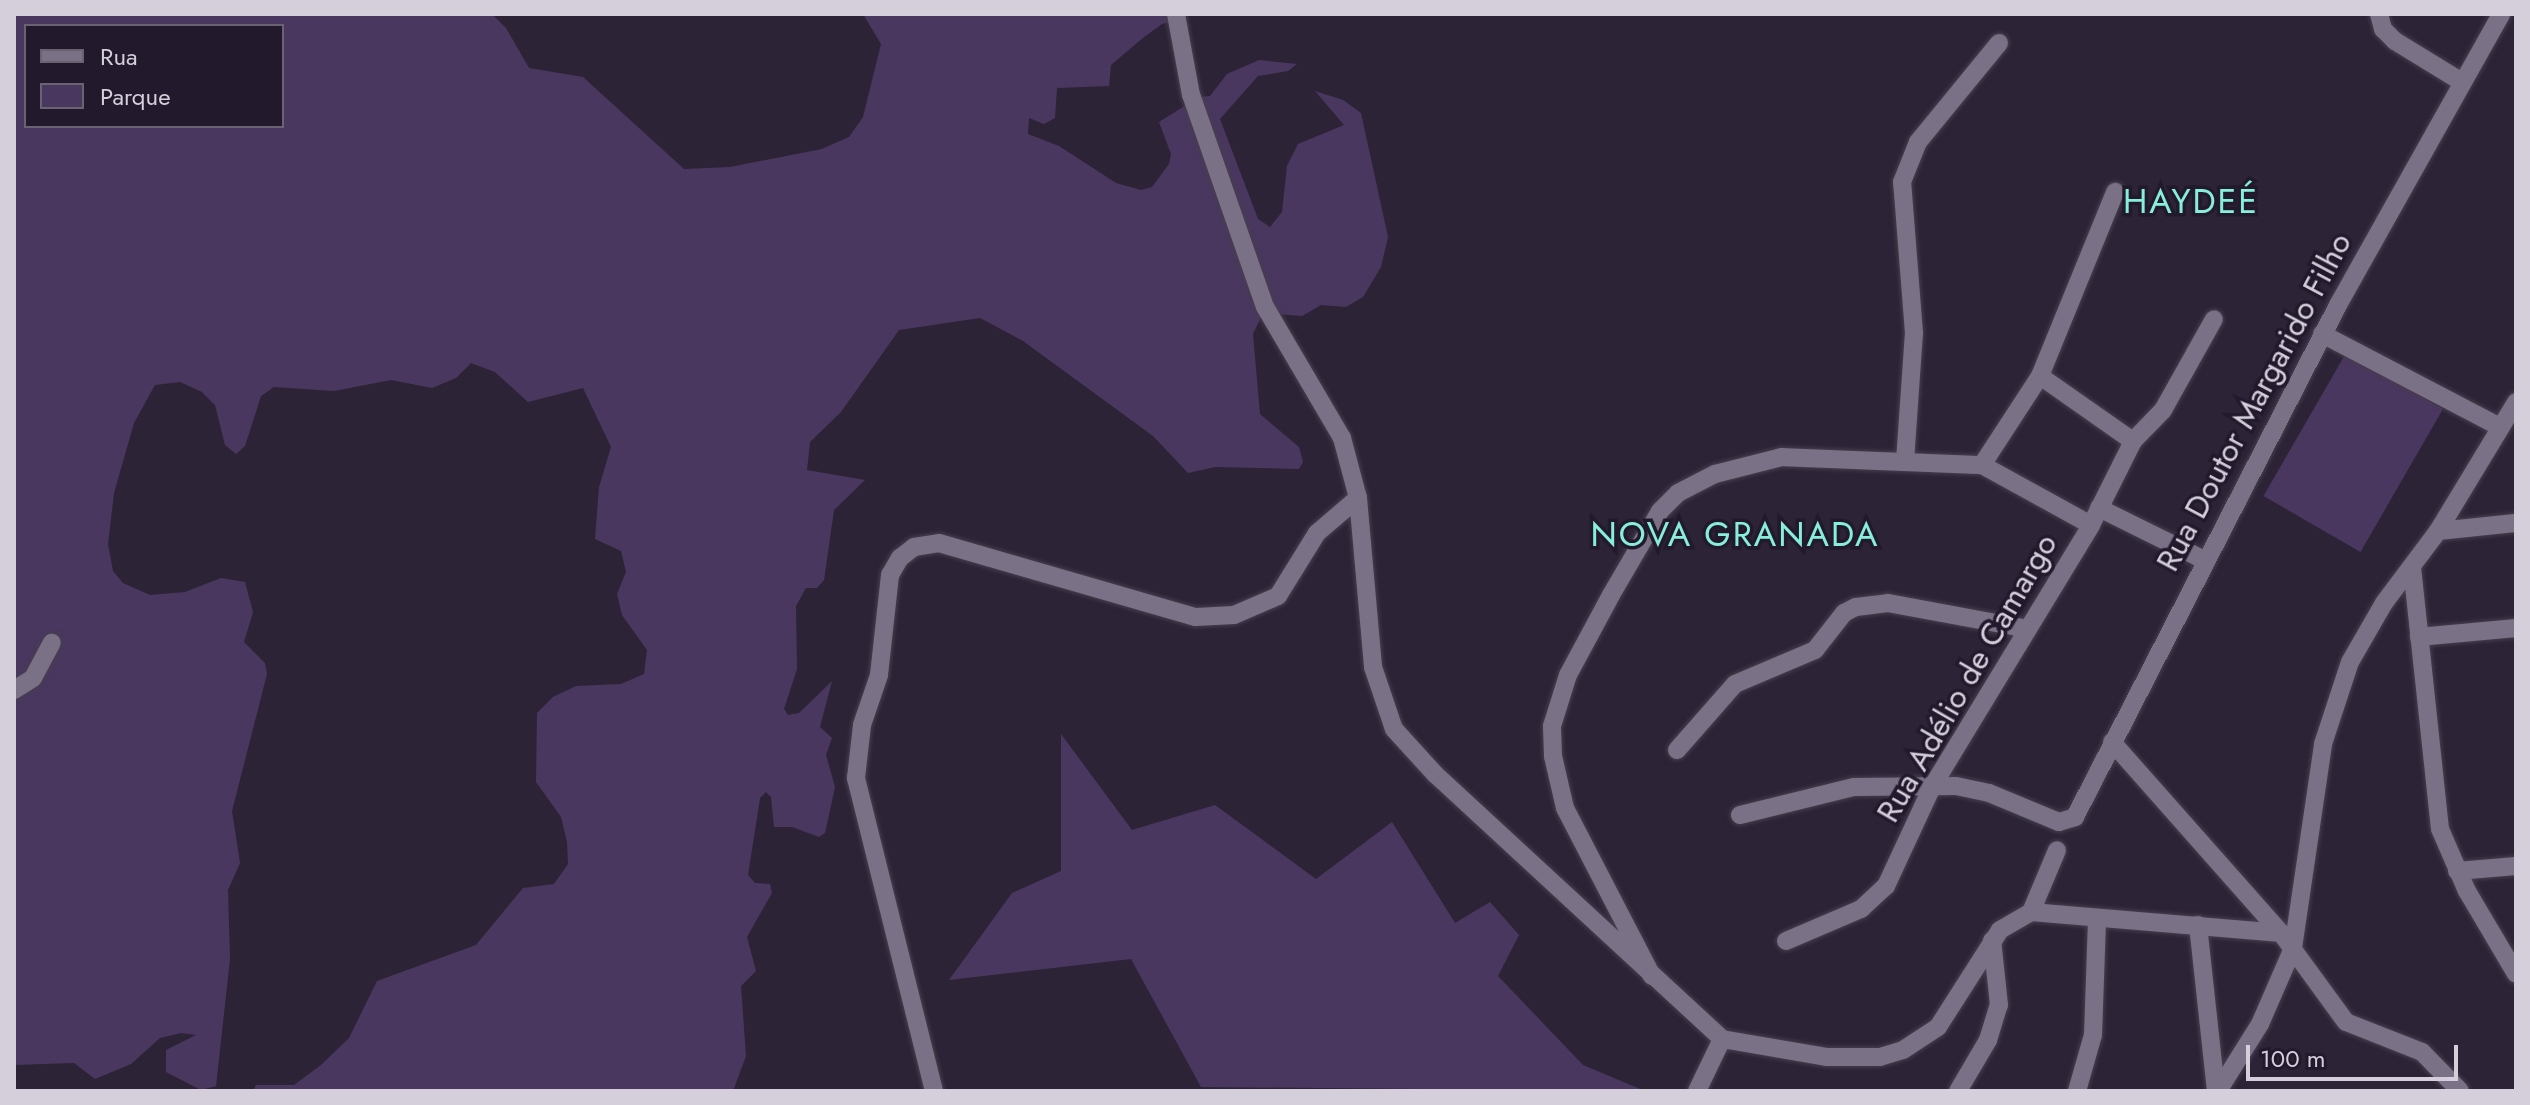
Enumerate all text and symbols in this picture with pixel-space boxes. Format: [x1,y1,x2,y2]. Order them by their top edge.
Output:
legend [24,24,284,128]
text: Rua [100,39,138,74]
text: Parque [100,79,171,114]
district label: HAYDEÉ [2123,182,2259,222]
street label: Rua Doutor Margarido Filho [2148,226,2360,578]
district label: NOVA GRANADA [1590,515,1880,555]
street label: Rua Adélio de Camargo [1869,527,2065,829]
scale bar [2250,1029,2462,1079]
text: 100 m [2260,1041,2326,1076]

